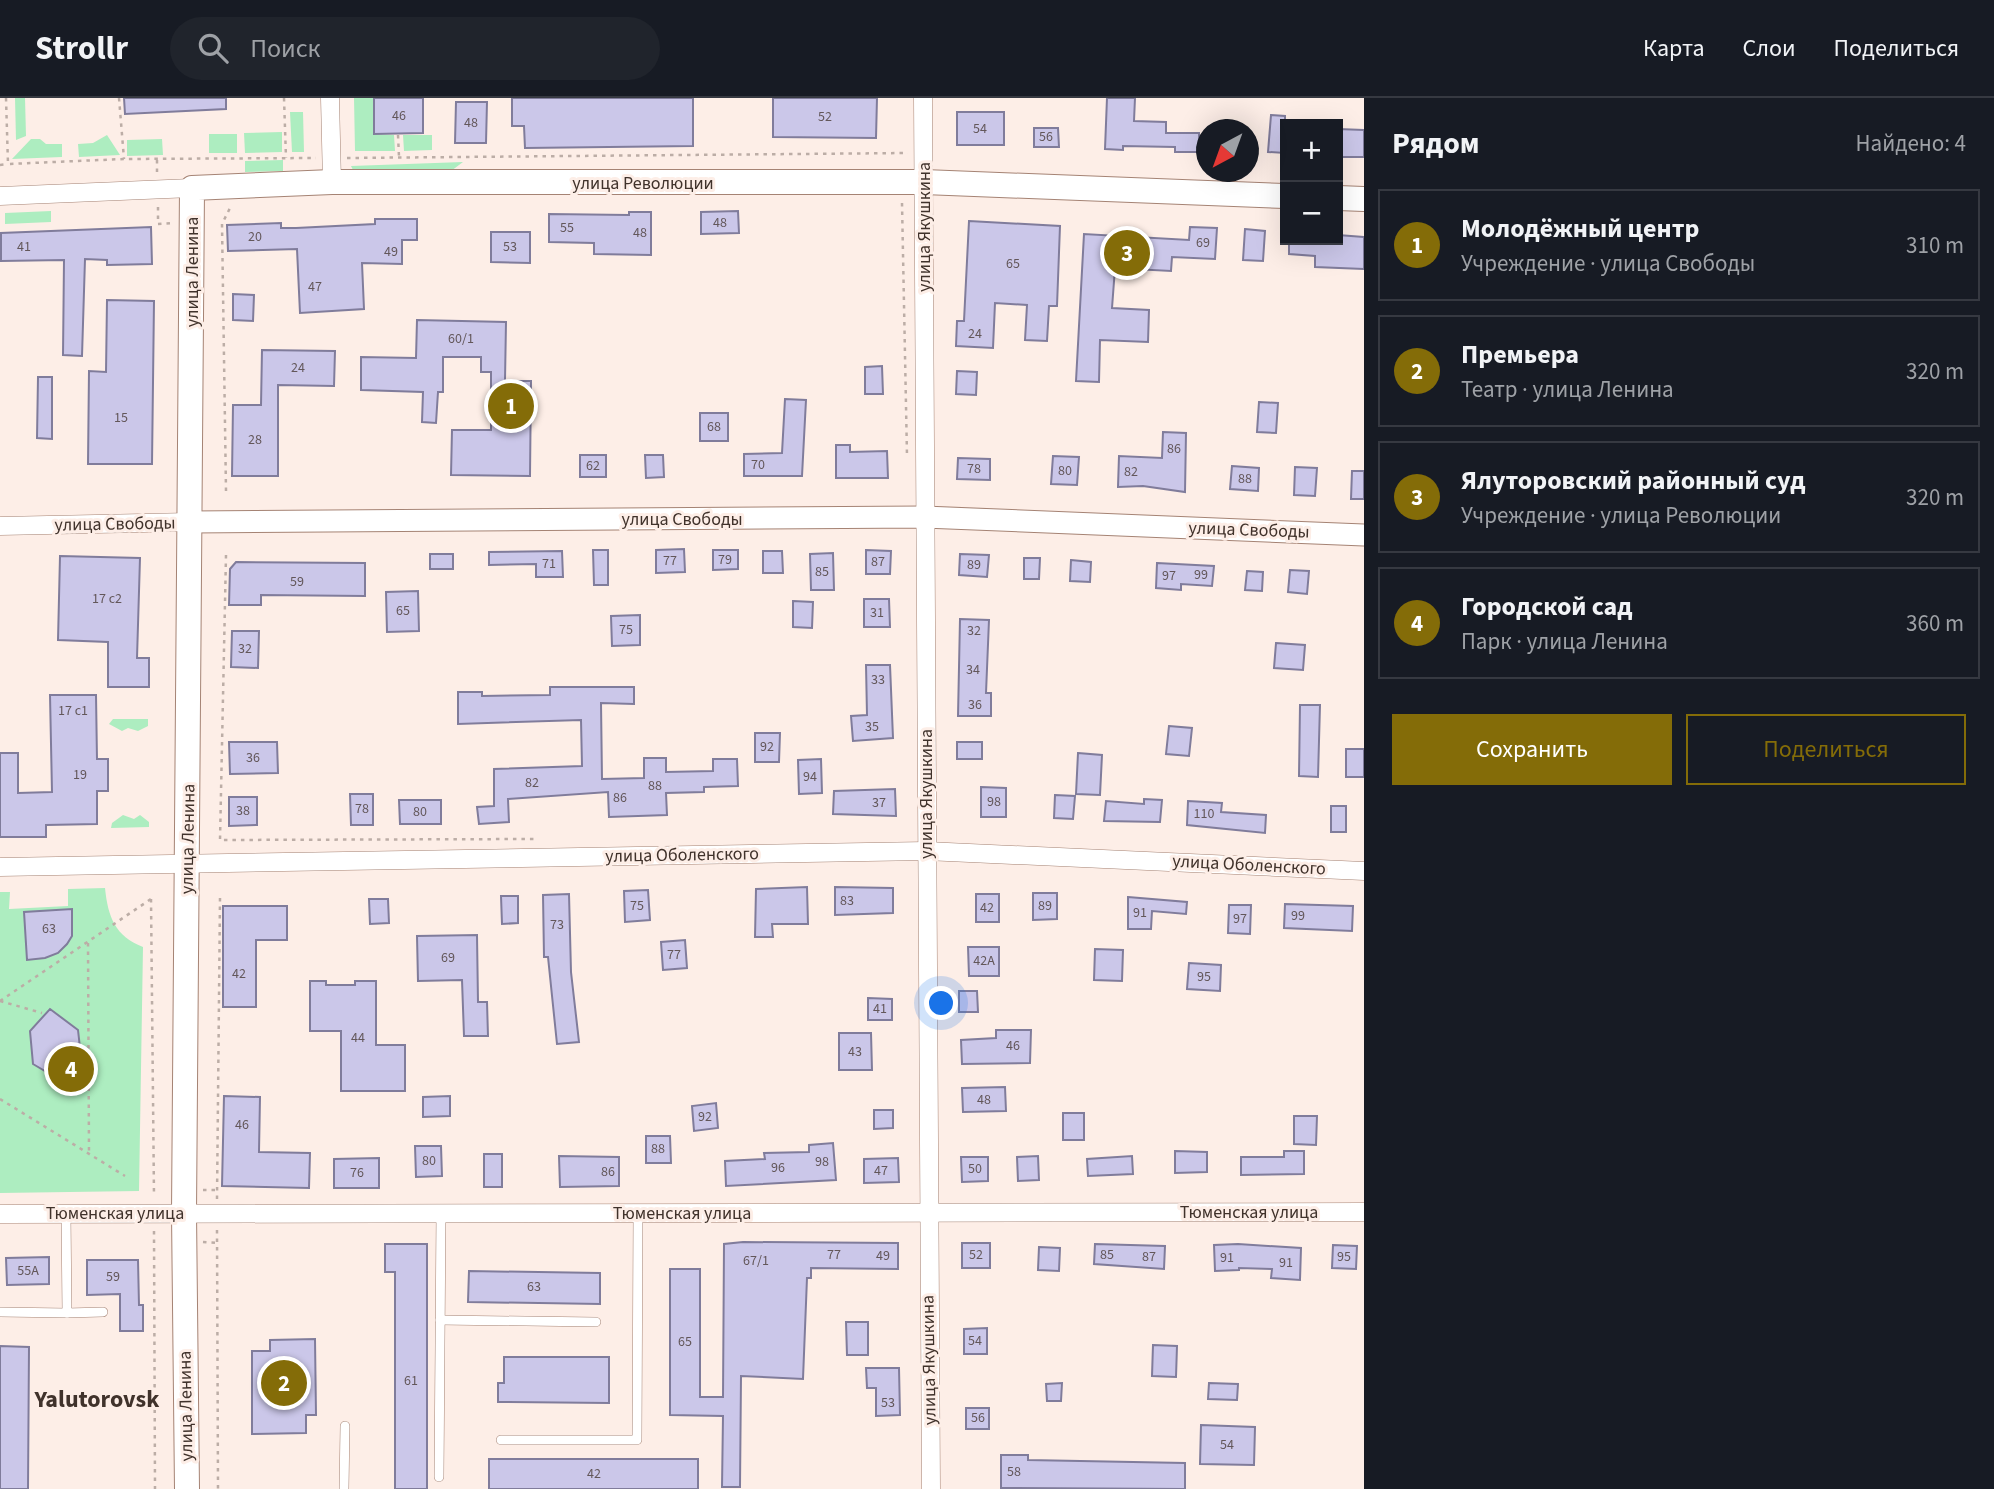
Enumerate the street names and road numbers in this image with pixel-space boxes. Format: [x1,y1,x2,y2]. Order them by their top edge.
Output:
street label: улица Якушкина [912,162,937,292]
street label: улица Революции [572,171,714,196]
street label: улица Ленина [180,217,205,327]
street label: улица Свободы [621,507,743,532]
street label: улица Свободы [54,510,176,538]
street label: улица Свободы [1188,515,1310,545]
street label: улица Якушкина [914,729,939,859]
street label: улица Ленина [175,784,201,894]
street label: улица Оболенского [605,841,759,869]
street label: улица Оболенского [1172,848,1326,882]
street label: Тюменская улица [1180,1200,1318,1225]
street label: Тюменская улица [46,1201,184,1226]
street label: Тюменская улица [613,1201,751,1226]
street label: улица Якушкина [915,1295,943,1425]
street label: улица Ленина [173,1351,199,1461]

